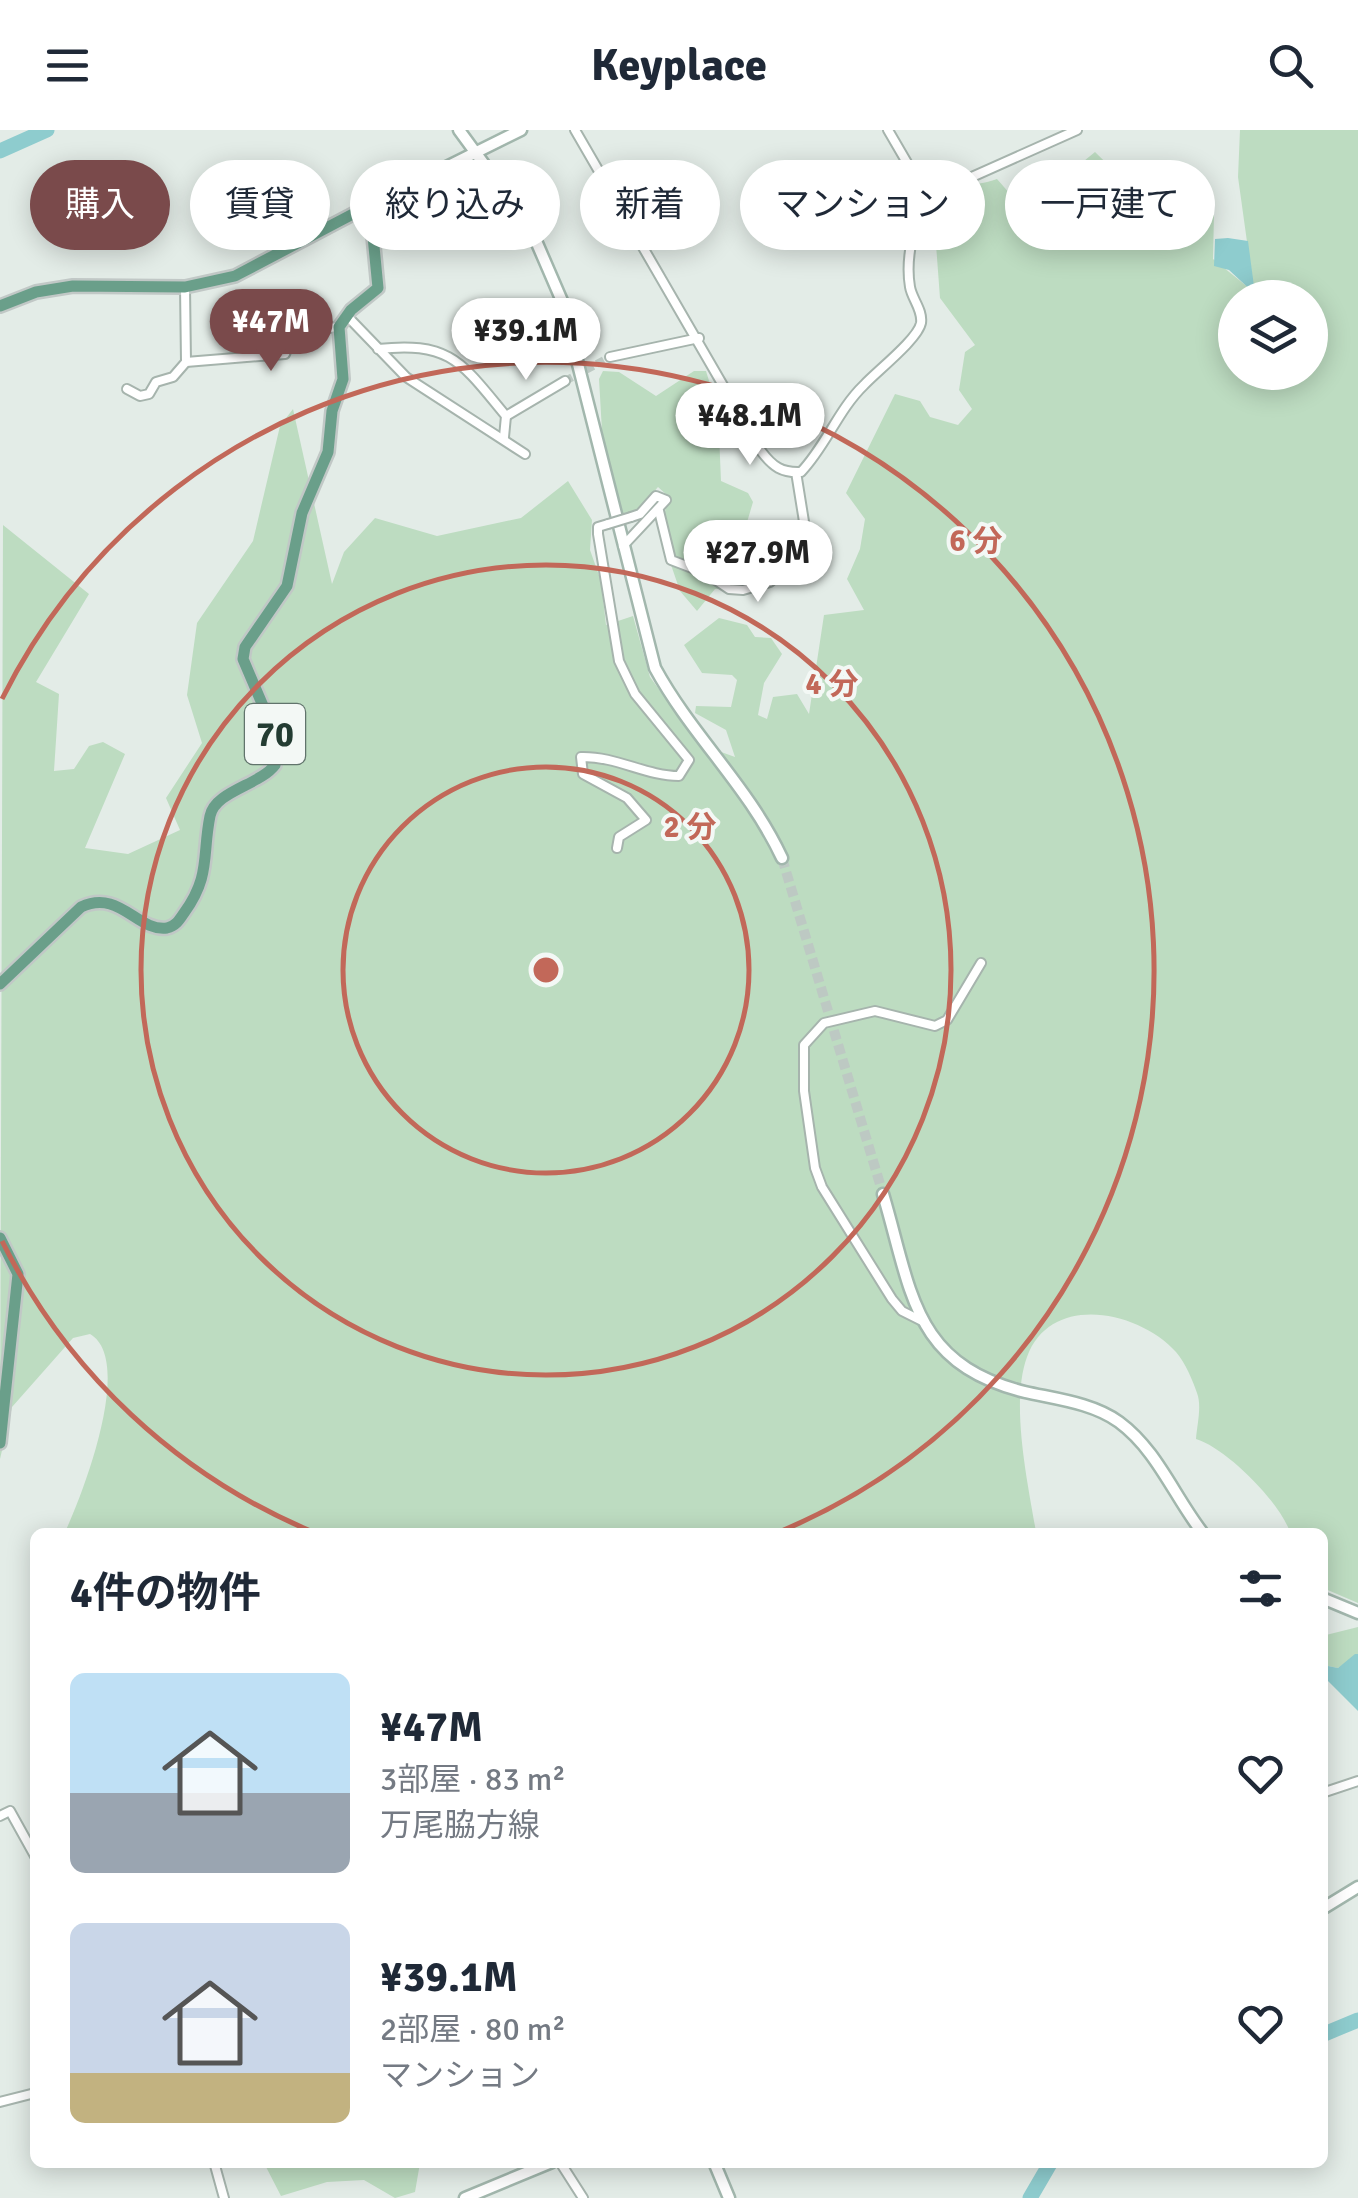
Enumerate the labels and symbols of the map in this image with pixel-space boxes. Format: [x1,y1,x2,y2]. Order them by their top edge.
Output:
pin: ¥47M [212,289,330,374]
pin: ¥39.1M [445,298,607,383]
pin: ¥48.1M [669,383,831,468]
pin: ¥27.9M [677,520,839,605]
text: 6 分 [950,523,1002,560]
text: 4 分 [806,666,858,703]
road number: 70 [245,704,305,764]
text: 2 分 [664,809,716,846]
centre of rings [528,952,564,988]

